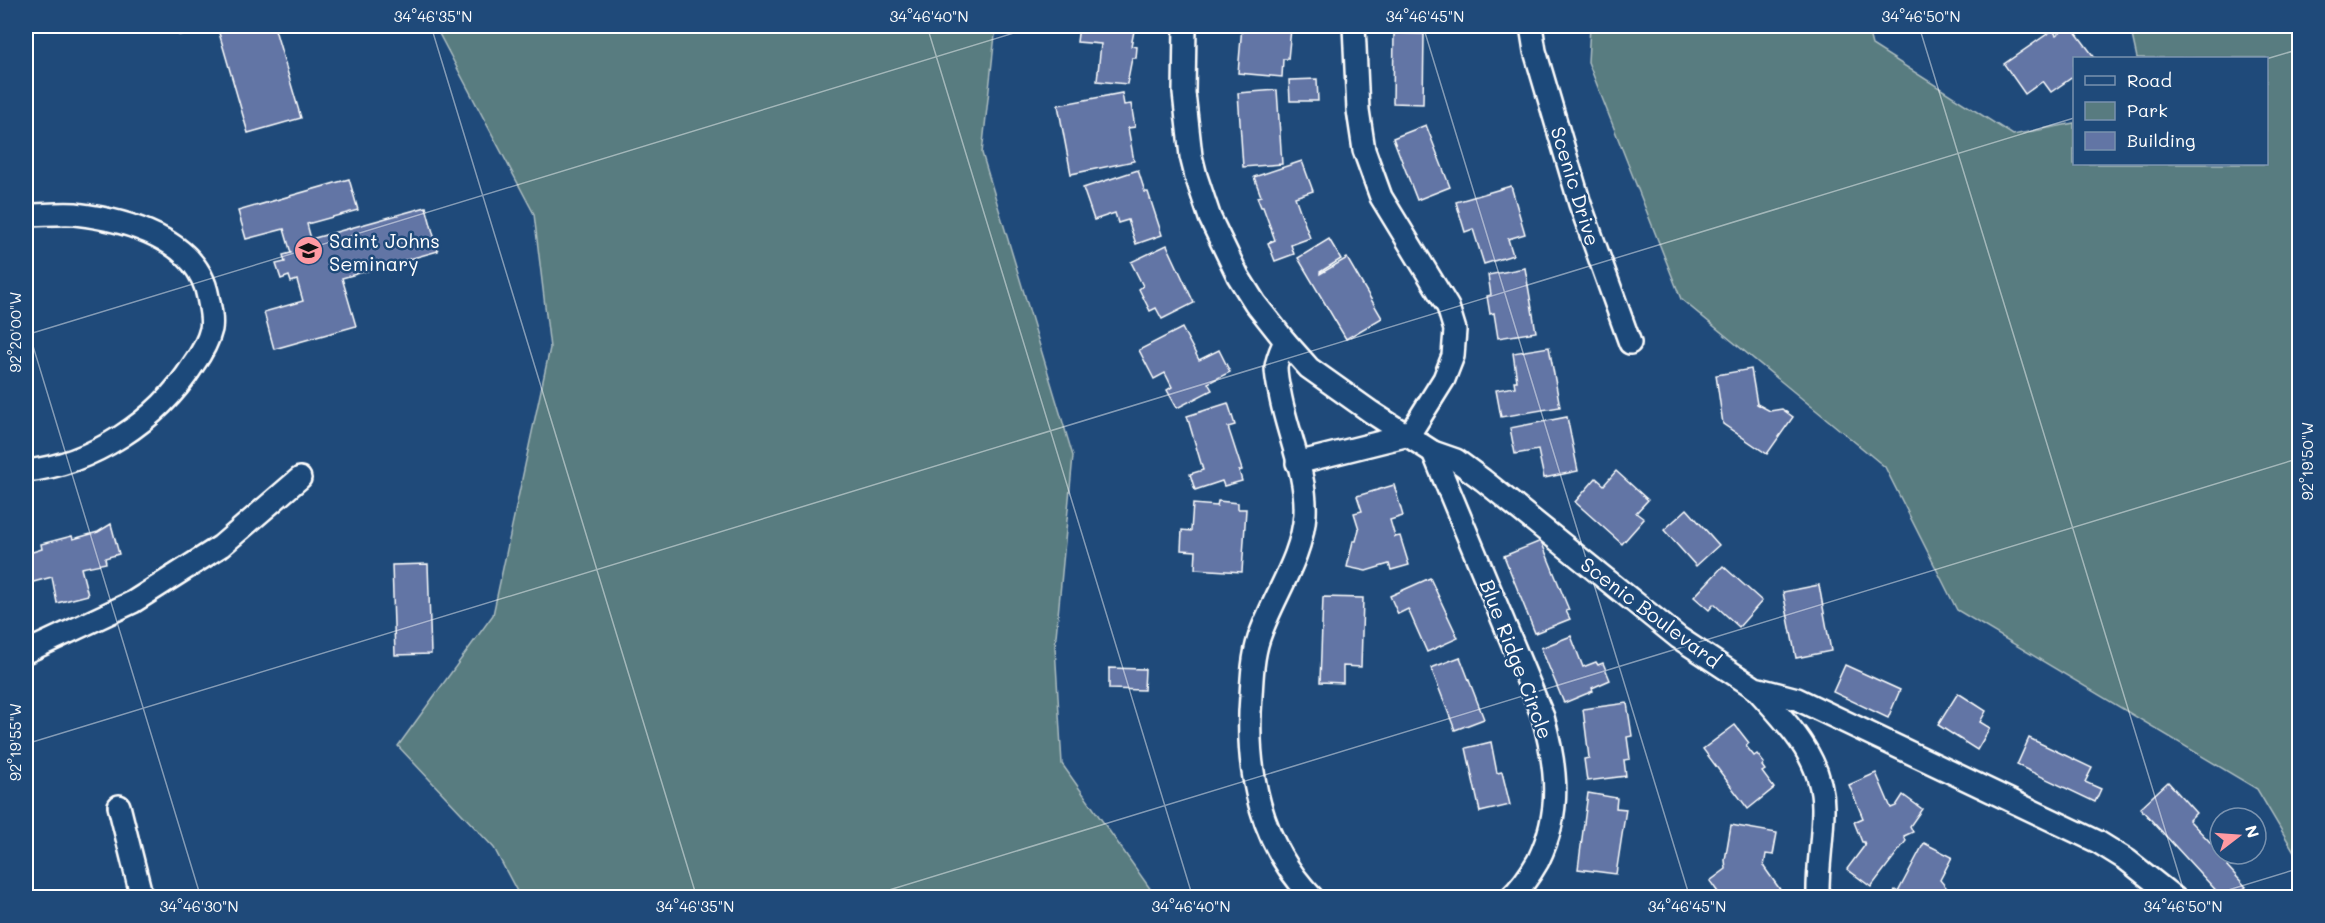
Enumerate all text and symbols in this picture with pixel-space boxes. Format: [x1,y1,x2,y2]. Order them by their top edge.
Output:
text: 34°46'35"N [394,6,472,26]
text: 34°46'40"N [890,6,968,26]
text: 34°46'45"N [1386,6,1464,26]
text: 34°46'50"N [1882,6,1960,26]
legend [2073,57,2268,165]
text: Road [2127,68,2172,92]
text: Park [2127,98,2168,122]
street label: Scenic Drive [1545,123,1607,249]
text: Building [2127,128,2195,152]
place label: Saint Johns Seminary [329,227,440,276]
school or university icon: Saint Johns Seminary [292,235,324,267]
text: 92°20'00"W [5,292,25,372]
text: 92°19'50"W [2297,422,2317,500]
street label: Scenic Boulevard [1576,551,1726,673]
street label: Blue Ridge Circle [1475,576,1559,742]
text: 92°19'55"W [5,703,25,781]
north arrow [2208,806,2268,866]
text: N [2241,823,2265,840]
text: 34°46'30"N [160,896,238,916]
text: 34°46'35"N [656,896,734,916]
text: 34°46'40"N [1152,896,1230,916]
text: 34°46'45"N [1648,896,1726,916]
text: 34°46'50"N [2144,896,2222,916]

